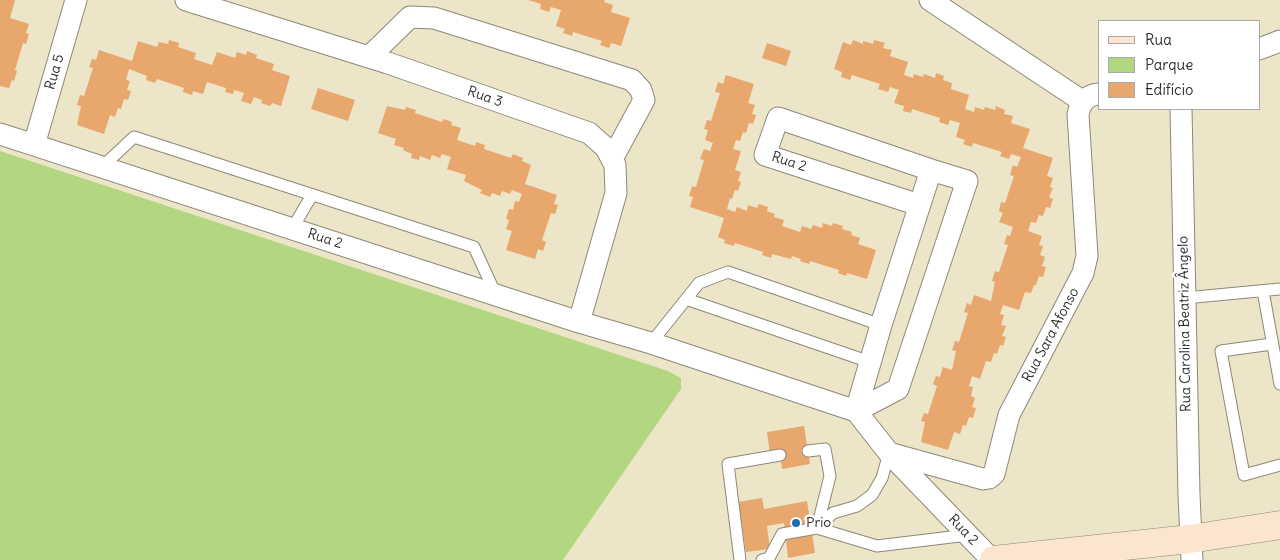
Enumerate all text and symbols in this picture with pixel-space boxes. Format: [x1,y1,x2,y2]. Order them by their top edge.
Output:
legend [1098,20,1260,110]
text: Rua [1145,30,1172,49]
street label: Rua 5 [42,52,68,92]
text: Parque [1145,55,1193,74]
text: Edifício [1145,80,1193,99]
street label: Rua 3 [465,83,505,111]
street label: Rua 2 [769,148,809,176]
street label: Rua 2 [305,225,345,253]
street label: Rua Carolina Beatriz Ângelo [1175,236,1195,412]
street label: Rua Sara Afonso [1019,285,1083,385]
street label: Rua 2 [944,511,982,549]
place label: Prio [806,515,831,531]
marker: Prio [790,517,802,529]

